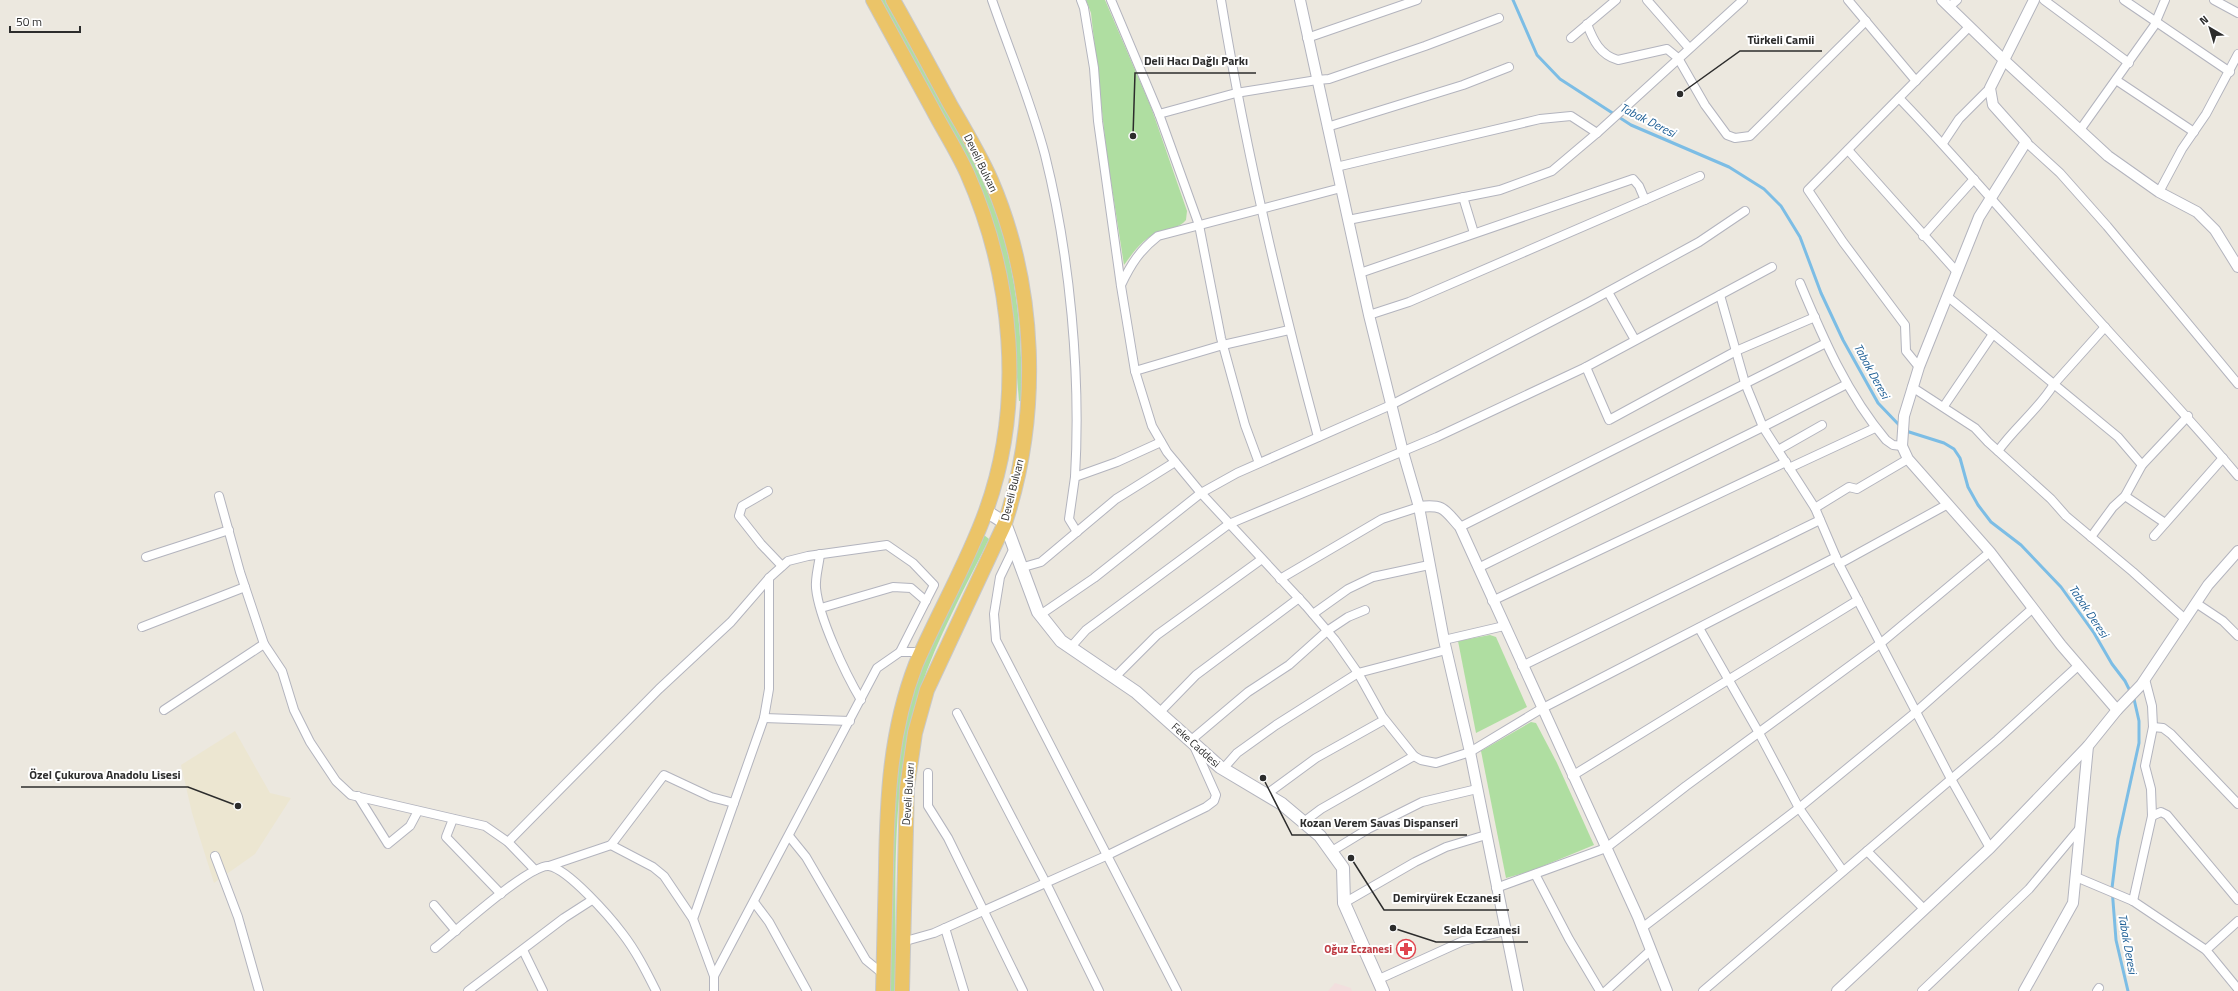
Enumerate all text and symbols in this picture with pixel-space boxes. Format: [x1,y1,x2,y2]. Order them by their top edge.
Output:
scale bar [10,8,80,34]
north arrow [2190,8,2230,48]
text: N [2196,11,2212,29]
text: 50 m [16,12,42,31]
callout: Türkeli Camii [1740,27,1822,51]
text: Türkeli Camii [1748,30,1814,49]
callout: Deli Hacı Dağlı Parkı [1135,49,1256,73]
text: Deli Hacı Dağlı Parkı [1144,51,1248,70]
water label: Tabak Deresi [1617,98,1681,143]
street label: Develi Bulvarı [960,131,1002,195]
water label: Tabak Deresi [1849,340,1896,403]
street label: Develi Bulvarı [997,458,1027,522]
water label: Tabak Deresi [2064,581,2115,643]
street label: Feke Caddesi [1168,719,1224,771]
street label: Develi Bulvarı [898,762,918,826]
callout: Özel Çukurova Anadolu Lisesi [21,763,188,787]
text: Özel Çukurova Anadolu Lisesi [29,765,181,784]
callout: Kozan Verem Savas Dispanseri [1292,811,1467,835]
text: Kozan Verem Savas Dispanseri [1300,813,1458,832]
callout: Demiryürek Eczanesi [1384,886,1509,910]
text: Demiryürek Eczanesi [1393,888,1501,907]
water label: Tabak Deresi [2113,913,2143,977]
callout: Selda Eczanesi [1436,918,1528,942]
text: Selda Eczanesi [1444,920,1520,939]
pharmacy icon: Oğuz Eczanesi [1395,938,1417,960]
place label: Oğuz Eczanesi [1324,941,1392,957]

